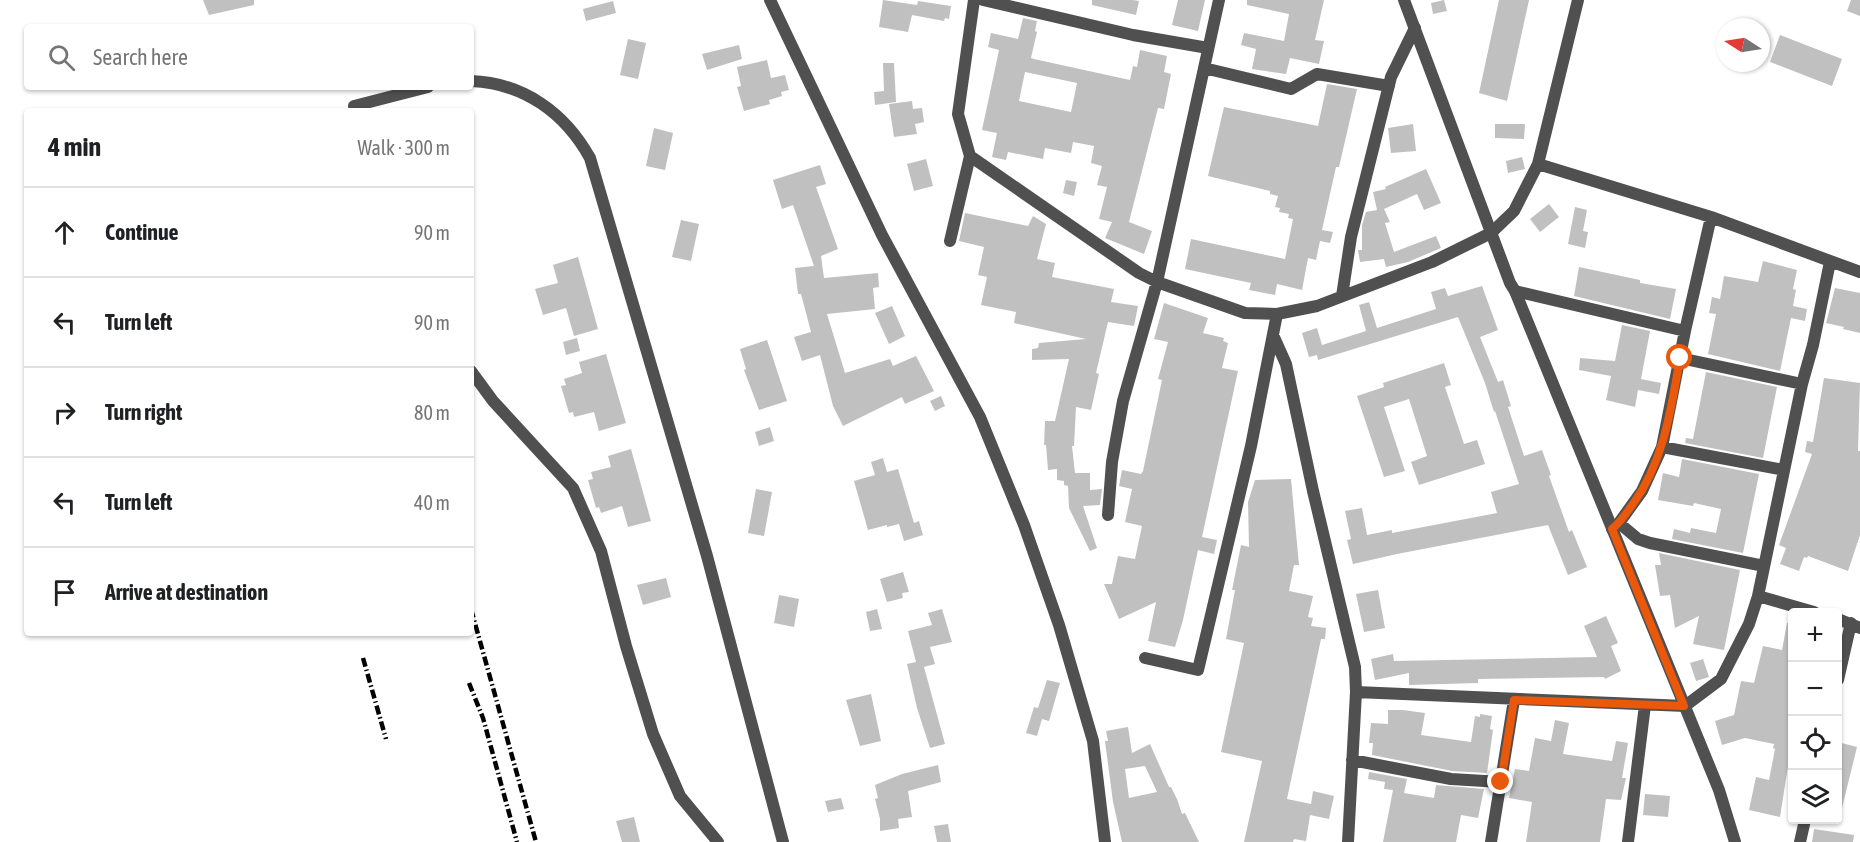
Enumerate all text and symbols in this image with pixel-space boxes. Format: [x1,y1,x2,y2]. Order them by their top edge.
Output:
north arrow [1716,18,1770,72]
search box [24,24,474,90]
icon: search [45,41,78,74]
text: Search here [93,44,188,70]
text: 4 min [48,132,101,162]
text: Walk · 300 m [358,136,450,159]
icon: ahead [48,216,81,249]
text: Continue [105,219,179,245]
text: 90 m [414,221,450,244]
icon: left [48,306,81,339]
text: Turn left [105,309,172,335]
text: 90 m [414,311,450,334]
route start [1666,344,1692,370]
icon: right [48,396,81,429]
text: Turn right [105,399,182,425]
text: 80 m [414,401,450,424]
icon: left [48,486,81,519]
text: Turn left [105,489,172,515]
text: 40 m [414,491,450,514]
icon: arrive [48,576,81,609]
text: Arrive at destination [105,579,268,605]
map controls [1788,608,1842,824]
button: + [1788,608,1842,662]
button: − [1788,662,1842,716]
button: locate [1788,716,1842,770]
route end [1487,768,1513,794]
button: layers [1788,770,1842,824]

